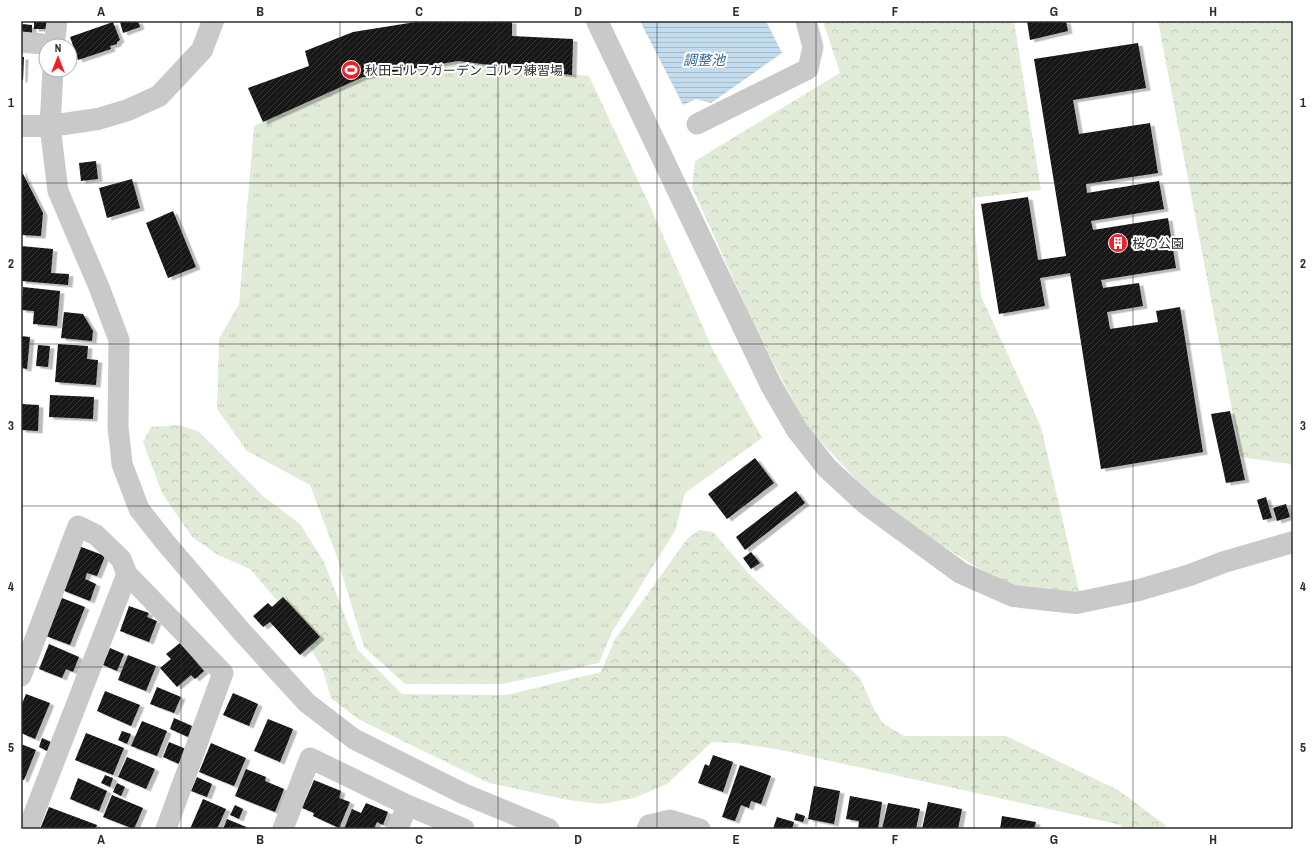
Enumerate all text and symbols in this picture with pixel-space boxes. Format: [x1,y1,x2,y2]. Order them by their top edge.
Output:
text: A [97,3,105,20]
text: B [256,3,264,20]
text: C [415,3,423,20]
text: D [574,3,582,20]
text: E [732,3,740,20]
text: F [892,3,899,20]
text: G [1050,3,1058,20]
text: H [1209,3,1217,20]
north arrow [38,38,78,78]
text: N [55,41,61,55]
water label: 調整池 [683,51,727,69]
sports icon: 秋田ゴルフガーデン ゴルフ練習場 [340,59,362,81]
place label: 秋田ゴルフガーデン ゴルフ練習場 [365,62,563,79]
text: 1 [8,94,14,111]
text: 1 [1300,94,1306,111]
building icon: 桜の公園 [1107,232,1129,254]
place label: 桜の公園 [1132,235,1184,252]
text: 2 [8,255,14,272]
text: 2 [1300,255,1306,272]
text: 3 [8,417,14,434]
text: 3 [1300,417,1306,434]
text: 4 [8,578,14,595]
text: 4 [1300,578,1306,595]
text: 5 [8,739,14,756]
text: 5 [1300,739,1306,756]
text: A [97,831,105,848]
text: B [256,831,264,848]
text: C [415,831,423,848]
text: D [574,831,582,848]
text: E [732,831,740,848]
text: F [892,831,899,848]
text: G [1050,831,1058,848]
text: H [1209,831,1217,848]

